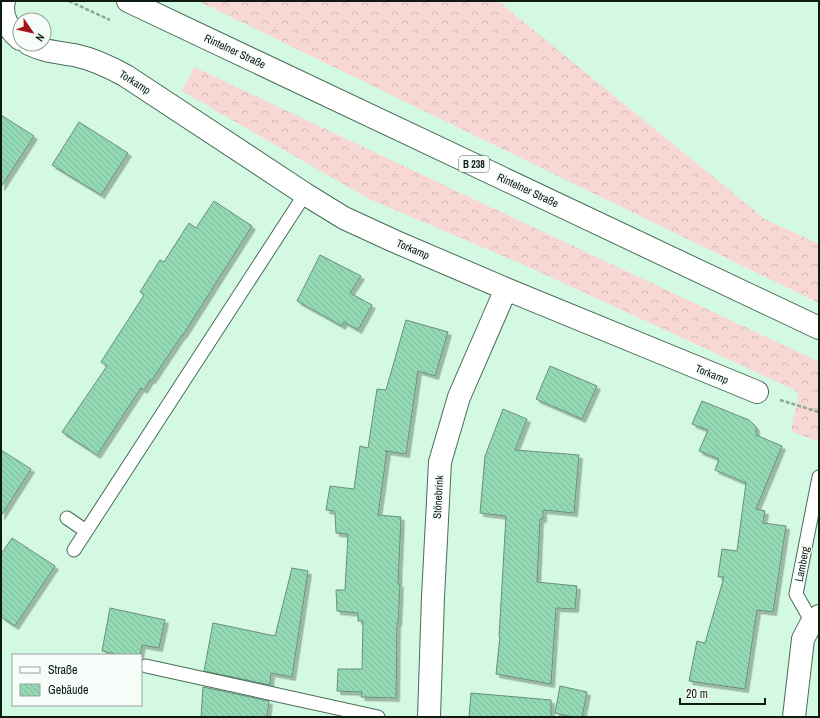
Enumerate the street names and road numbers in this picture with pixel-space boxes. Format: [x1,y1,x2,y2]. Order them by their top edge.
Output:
street label: Rintelner Straße [202,31,268,71]
street label: Torkamp [117,67,153,97]
road number: B 238 [459,156,489,172]
street label: Rintelner Straße [495,170,561,210]
street label: Torkamp [394,236,432,262]
street label: Torkamp [693,361,731,387]
street label: Stönebrink [430,474,446,519]
street label: Lamberg [792,545,812,583]

